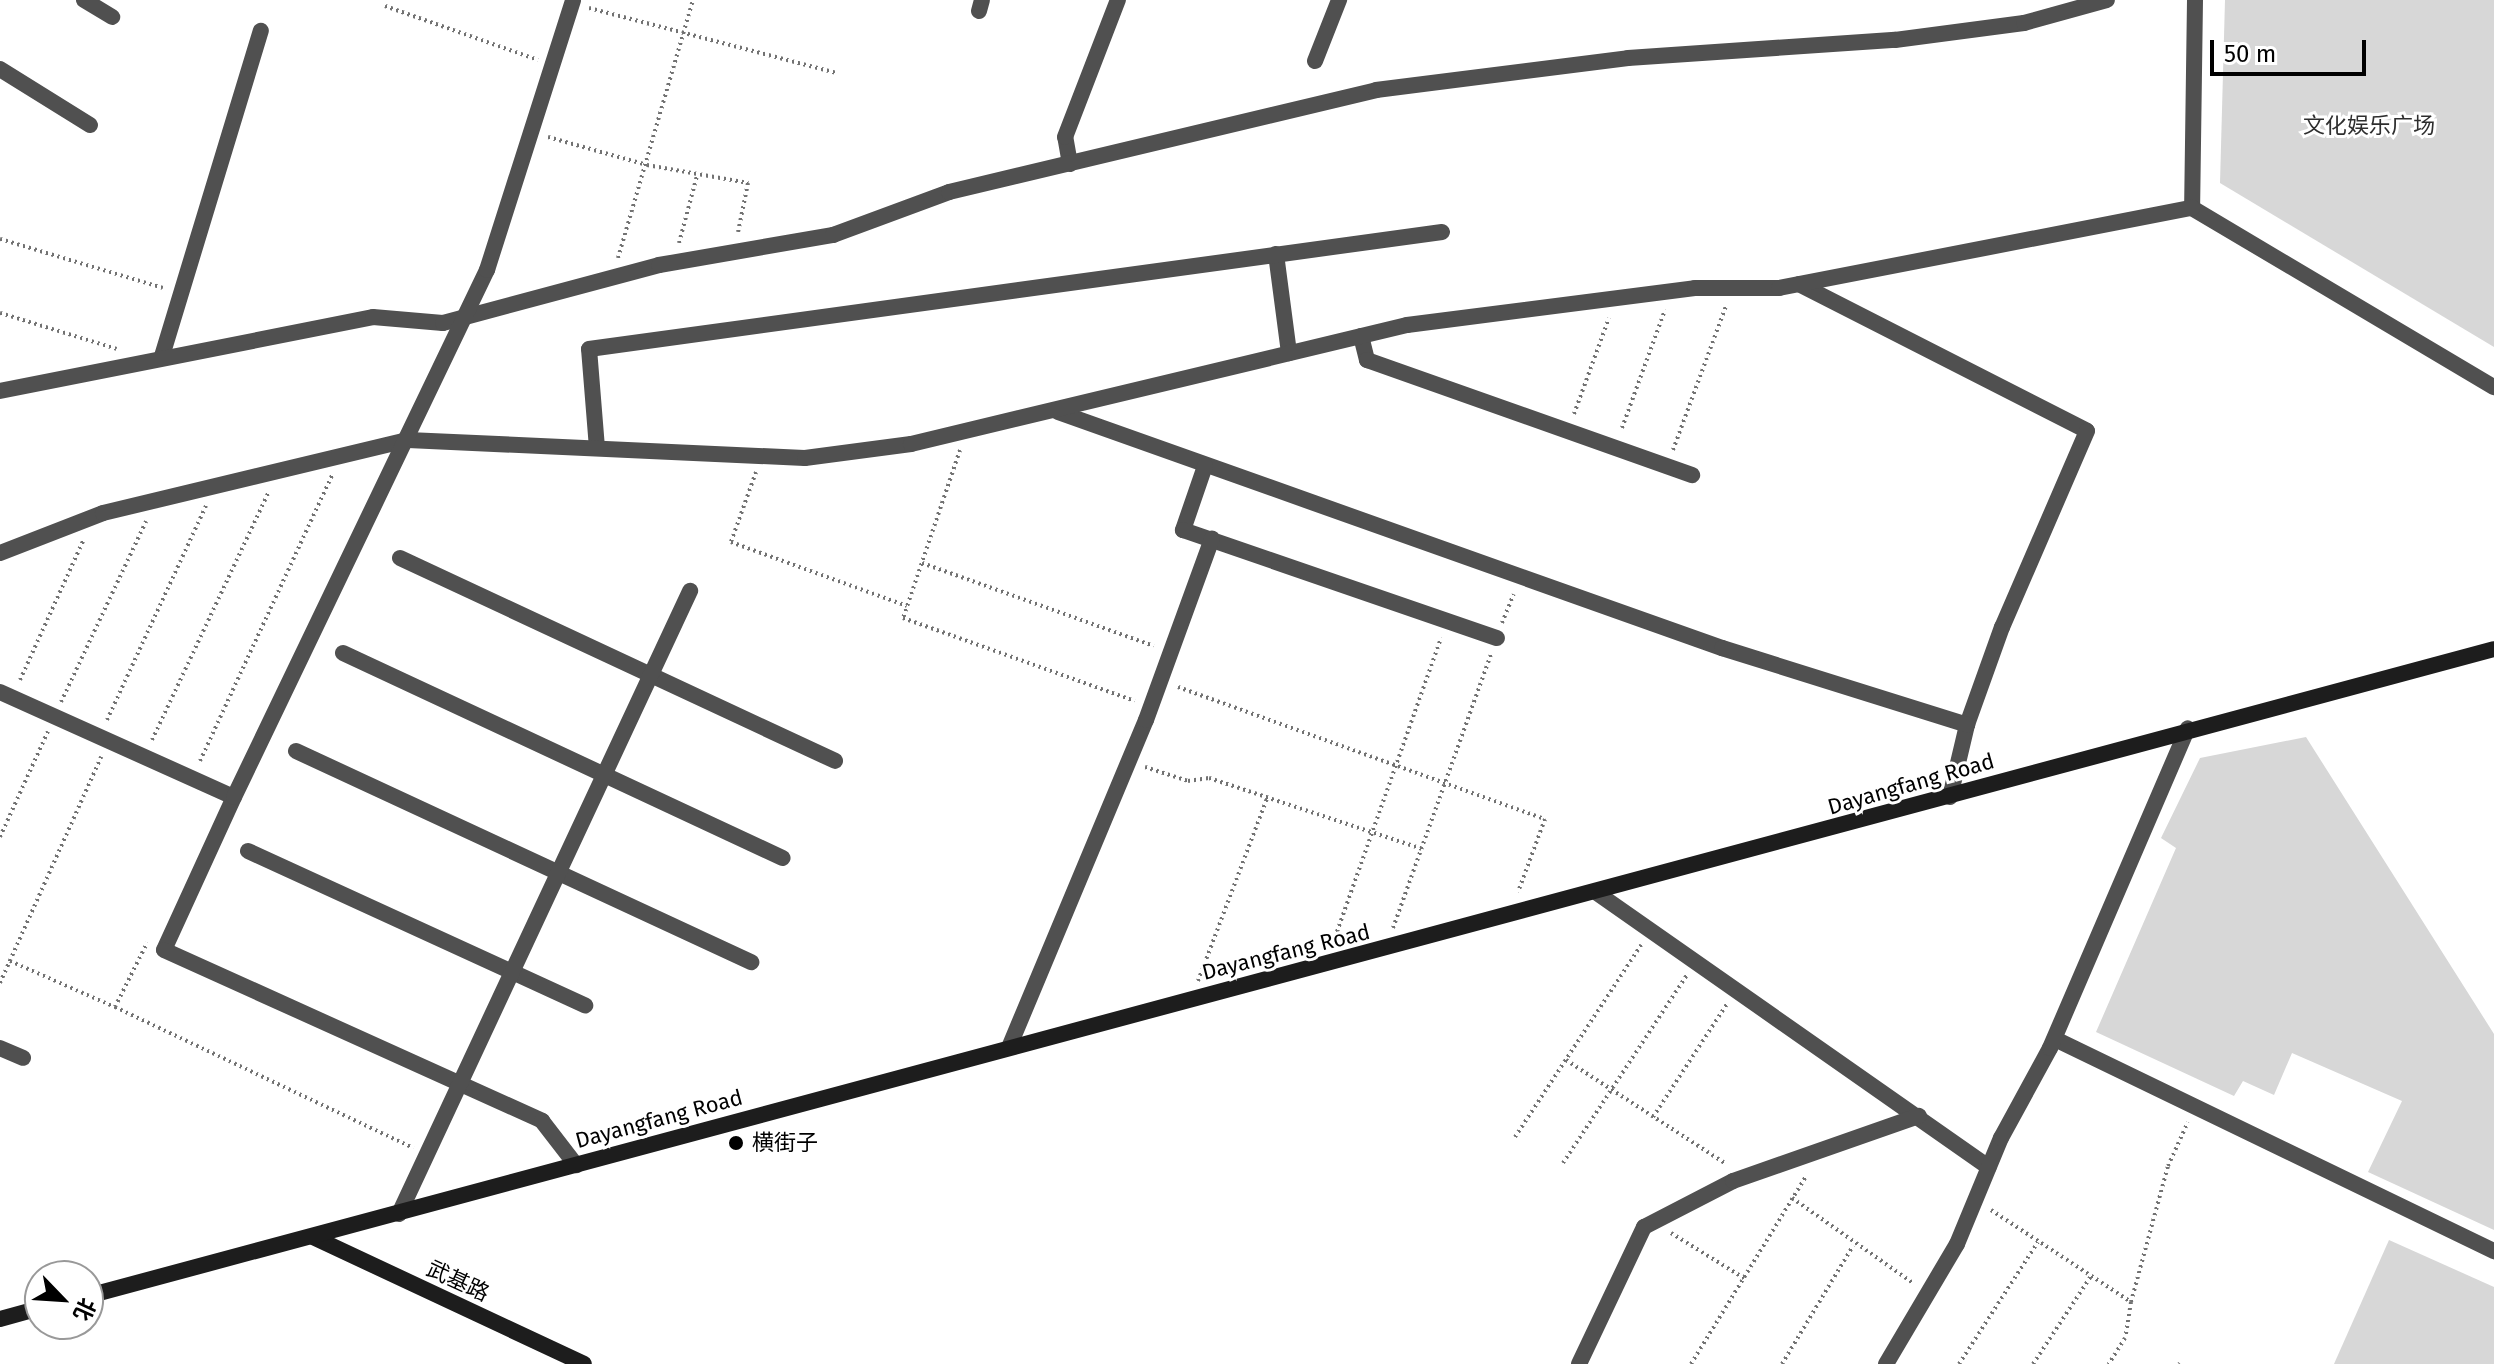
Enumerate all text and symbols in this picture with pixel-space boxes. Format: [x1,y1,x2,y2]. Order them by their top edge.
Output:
scale bar [2214,24,2370,74]
text: 50 m [2224,40,2276,68]
park label: 文化娱乐广场 [2303,113,2435,139]
street label: Dayangfang Road [1825,748,1997,820]
street label: Dayangfang Road [1199,918,1373,986]
street label: Dayangfang Road [572,1084,746,1154]
place label: 横街子 [752,1130,818,1156]
marker: 横街子 [727,1134,745,1152]
street label: 武基路 [423,1255,493,1307]
north arrow [24,1260,104,1340]
text: 北 [68,1294,101,1325]

